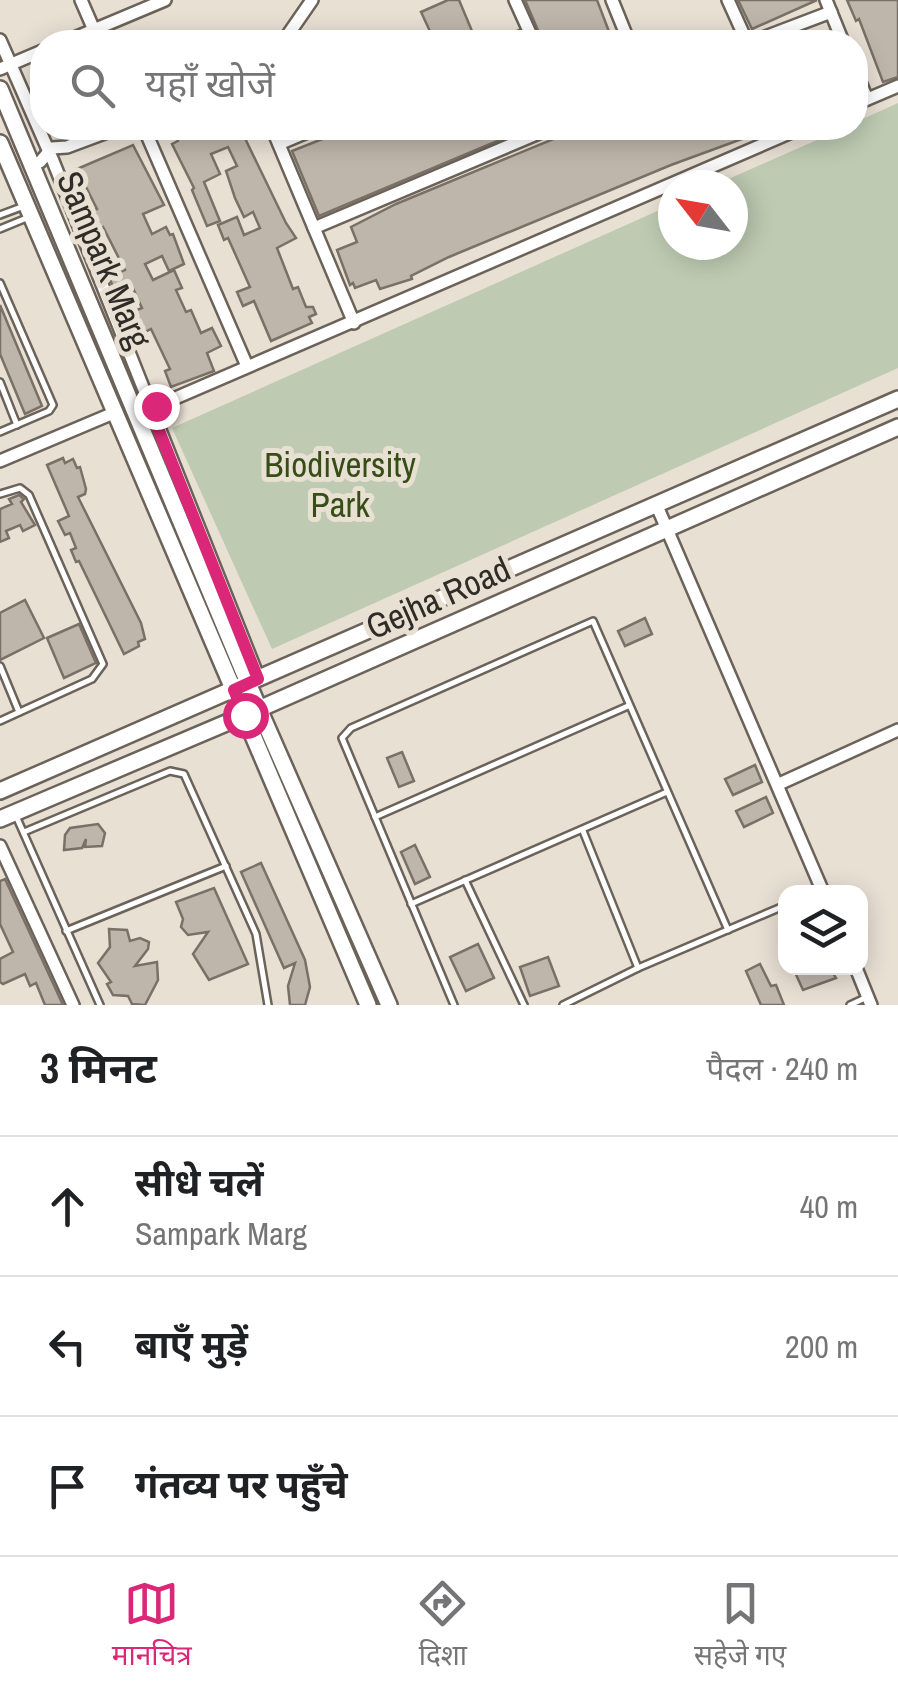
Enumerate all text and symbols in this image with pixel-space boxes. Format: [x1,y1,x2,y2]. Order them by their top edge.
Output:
search box [30,30,868,140]
icon: search [65,58,120,113]
text: यहाँ खोजें [145,58,275,109]
street label: Sampark Marg [46,164,163,356]
north arrow [658,170,748,260]
route end [134,384,180,430]
park label: Biodiversity Park [264,441,416,528]
street label: Gejha Road [358,545,517,650]
route start [223,693,269,739]
map controls [778,885,868,975]
button: layers [778,885,868,975]
text: 3 मिनट [40,1040,157,1096]
text: पैदल · 240 m [706,1047,858,1090]
text: सीधे चलें [135,1157,263,1208]
icon: ahead [40,1179,95,1234]
text: 40 m [800,1185,858,1228]
text: Sampark Marg [135,1212,307,1255]
icon: left [40,1319,95,1374]
text: बाएँ मुड़ें [135,1319,248,1370]
text: 200 m [785,1325,858,1368]
icon: arrive [40,1459,95,1514]
text: गंतव्य पर पहुँचे [135,1459,348,1510]
tab: मानचित्र [112,1576,192,1676]
tab: दिशा [415,1576,470,1676]
tab: सहेजे गए [694,1576,786,1676]

